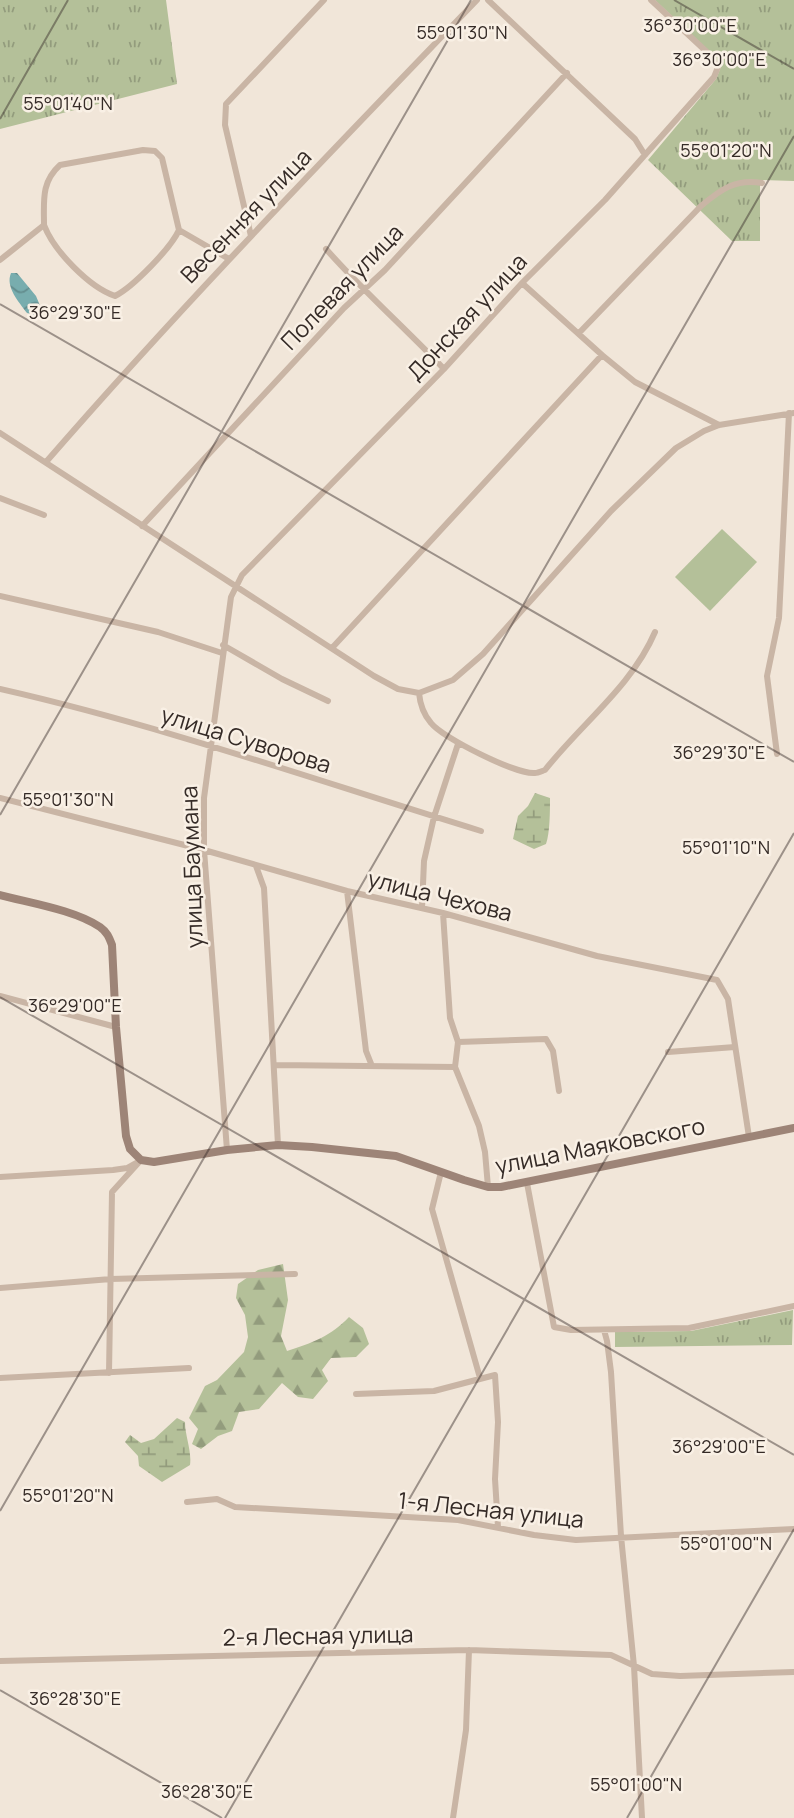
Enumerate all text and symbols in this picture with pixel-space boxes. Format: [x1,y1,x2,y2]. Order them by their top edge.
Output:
text: 36°30'00"E [643,13,737,37]
text: 55°01'30"N [416,20,508,44]
text: 36°30'00"E [672,47,766,71]
text: 55°01'40"N [23,91,113,115]
text: 55°01'20"N [680,138,772,162]
street label: Весенняя улица [173,141,318,290]
street label: Полевая улица [273,216,410,356]
street label: Донская улица [399,246,534,387]
text: 36°29'30"E [29,300,121,324]
street label: улица Суворова [157,698,335,780]
text: 36°29'30"E [673,740,765,764]
street label: улица Баумана [172,785,210,949]
text: 55°01'30"N [22,787,114,811]
text: 55°01'10"N [682,835,770,859]
street label: улица Чехова [365,862,516,928]
text: 36°29'00"E [28,993,122,1017]
street label: улица Маяковского [492,1109,707,1181]
text: 36°29'00"E [672,1434,766,1458]
text: 55°01'20"N [22,1483,114,1507]
street label: 1-я Лесная улица [397,1483,586,1535]
text: 55°01'00"N [680,1531,772,1555]
street label: 2-я Лесная улица [222,1617,414,1653]
text: 36°28'30"E [29,1686,121,1710]
text: 55°01'00"N [590,1772,682,1796]
text: 36°28'30"E [161,1779,253,1803]

